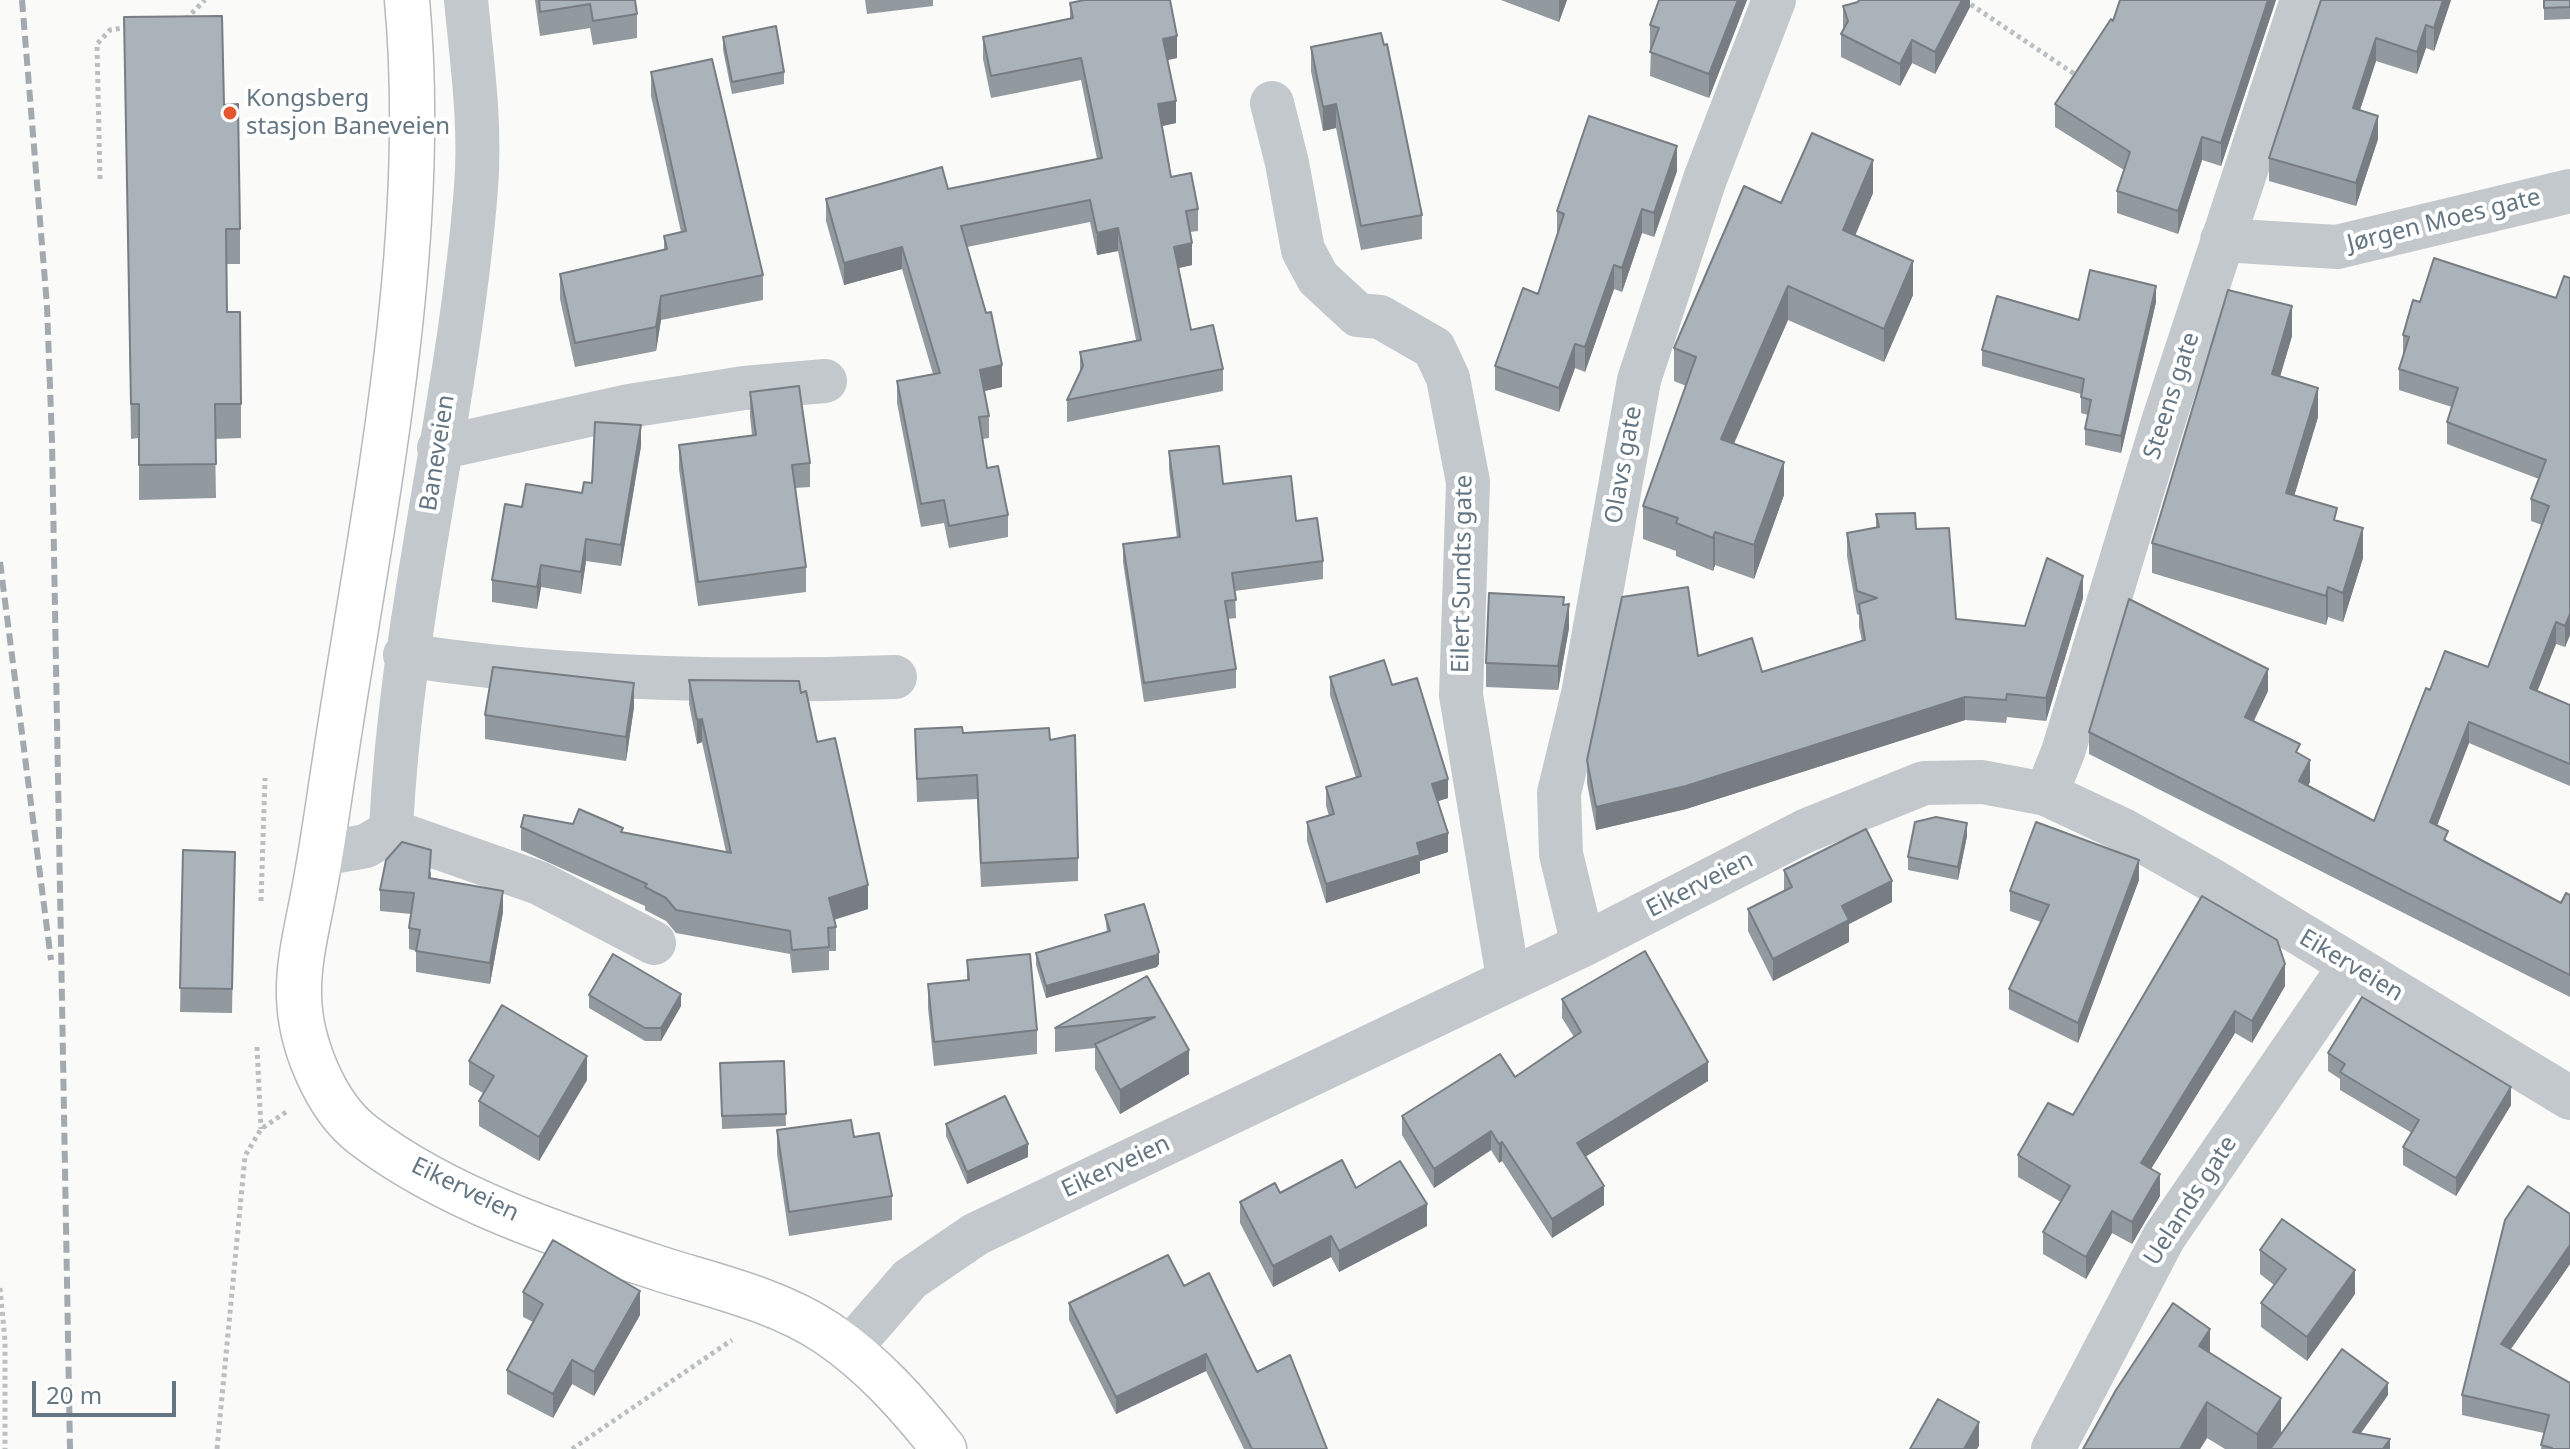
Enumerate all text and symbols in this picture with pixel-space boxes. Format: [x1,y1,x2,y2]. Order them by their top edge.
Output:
place label: Kongsberg stasjon Baneveien [246,85,450,141]
marker: Kongsberg stasjon Baneveien [221,104,239,122]
street label: Jørgen Moes gate [2344,183,2544,259]
street label: Steens gate [2138,329,2206,463]
street label: Baneveien [415,393,461,513]
street label: Olavs gate [1600,404,1648,526]
street label: Eilert Sundts gate [1447,475,1479,673]
street label: Eikerveien [1642,846,1758,924]
street label: Eikerveien [2294,924,2408,1008]
street label: Eikerveien [1057,1129,1175,1205]
street label: Uelands gate [2138,1131,2244,1271]
street label: Eikerveien [407,1152,523,1228]
scale bar [36,1365,180,1415]
text: 20 m [46,1378,102,1411]

